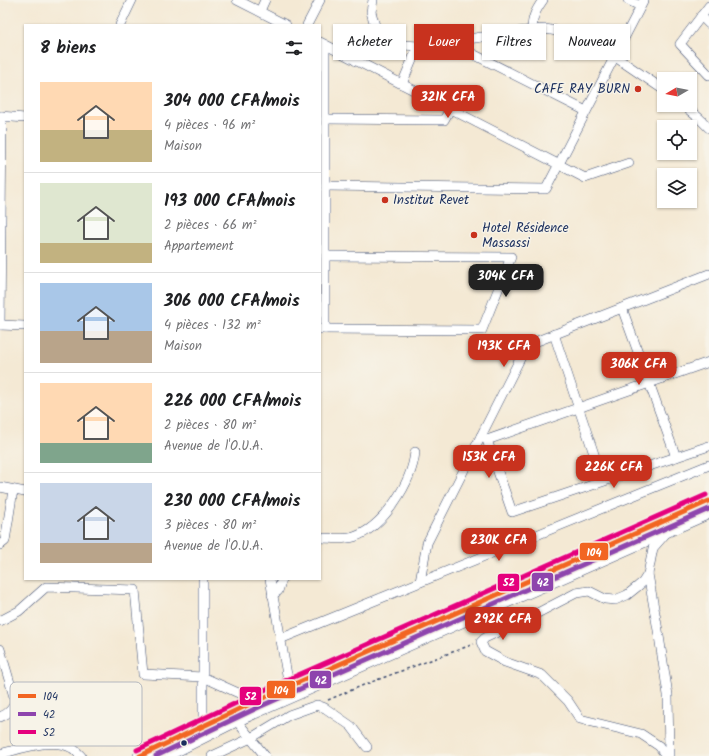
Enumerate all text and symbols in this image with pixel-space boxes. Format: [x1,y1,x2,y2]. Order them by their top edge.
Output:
chip: Acheter [333,24,406,60]
chip: Louer [414,24,474,60]
chip: Filtres [482,24,546,60]
chip: Nouveau [554,24,630,60]
text: 8 biens [40,35,96,62]
icon: filters [283,37,305,59]
north arrow [657,72,697,112]
map controls [657,72,697,208]
place label: CAFE RAY BURN [534,79,630,100]
marker: CAFE RAY BURN [633,84,643,94]
pin: 321K CFA [407,85,489,119]
text: 321K CFA [421,87,475,108]
text: 304 000 CFA/mois [164,88,300,115]
icon: home [72,98,120,146]
text: 4 pièces · 96 m² [164,115,255,136]
button: locate [657,120,697,160]
text: Maison [164,136,202,157]
button: layers [657,168,697,208]
text: 193 000 CFA/mois [164,188,296,215]
place label: Institut Revet [393,190,470,211]
marker: Institut Revet [380,195,390,205]
icon: home [72,199,120,247]
text: 2 pièces · 66 m² [164,215,256,236]
place label: Hotel Résidence Massassi [482,218,569,254]
marker: Hotel Résidence Massassi [469,230,479,240]
text: Appartement [164,236,234,257]
pin: 304K CFA [465,264,547,298]
text: 304K CFA [478,266,534,287]
text: 306 000 CFA/mois [164,288,300,315]
icon: home [72,299,120,347]
text: 4 pièces · 132 m² [164,315,261,336]
pin: 193K CFA [463,334,545,368]
text: Maison [164,336,202,357]
text: 193K CFA [477,336,531,357]
pin: 306K CFA [598,352,680,386]
text: 306K CFA [611,354,667,375]
text: 226 000 CFA/mois [164,388,302,415]
icon: home [72,399,120,447]
text: 2 pièces · 80 m² [164,415,256,436]
text: Avenue de l'O.U.A. [164,436,263,457]
pin: 153K CFA [448,445,530,479]
text: 153K CFA [462,447,516,468]
pin: 226K CFA [573,455,655,489]
text: 226K CFA [585,457,643,478]
text: 230 000 CFA/mois [164,488,300,515]
icon: home [72,499,120,547]
text: 3 pièces · 80 m² [164,515,256,536]
pin: 230K CFA [458,528,540,562]
text: 230K CFA [470,530,528,551]
text: Avenue de l'O.U.A. [164,536,263,557]
line badge: 104 [579,542,609,561]
text: 104 [587,544,601,562]
line badge: 42 [531,572,554,592]
line badge: 52 [497,573,520,592]
text: 52 [502,574,515,592]
text: 42 [537,574,549,592]
pin: 292K CFA [462,607,544,641]
text: 292K CFA [474,609,532,630]
line badge: 42 [309,670,332,689]
text: 42 [315,672,327,690]
line badge: 104 [266,680,296,699]
legend [10,682,142,746]
text: 104 [274,682,288,700]
line badge: 52 [239,686,262,706]
text: 104 [43,688,58,706]
text: 52 [244,688,257,706]
text: 42 [43,706,55,724]
text: 52 [43,724,55,742]
unlabelled marker [179,738,189,748]

